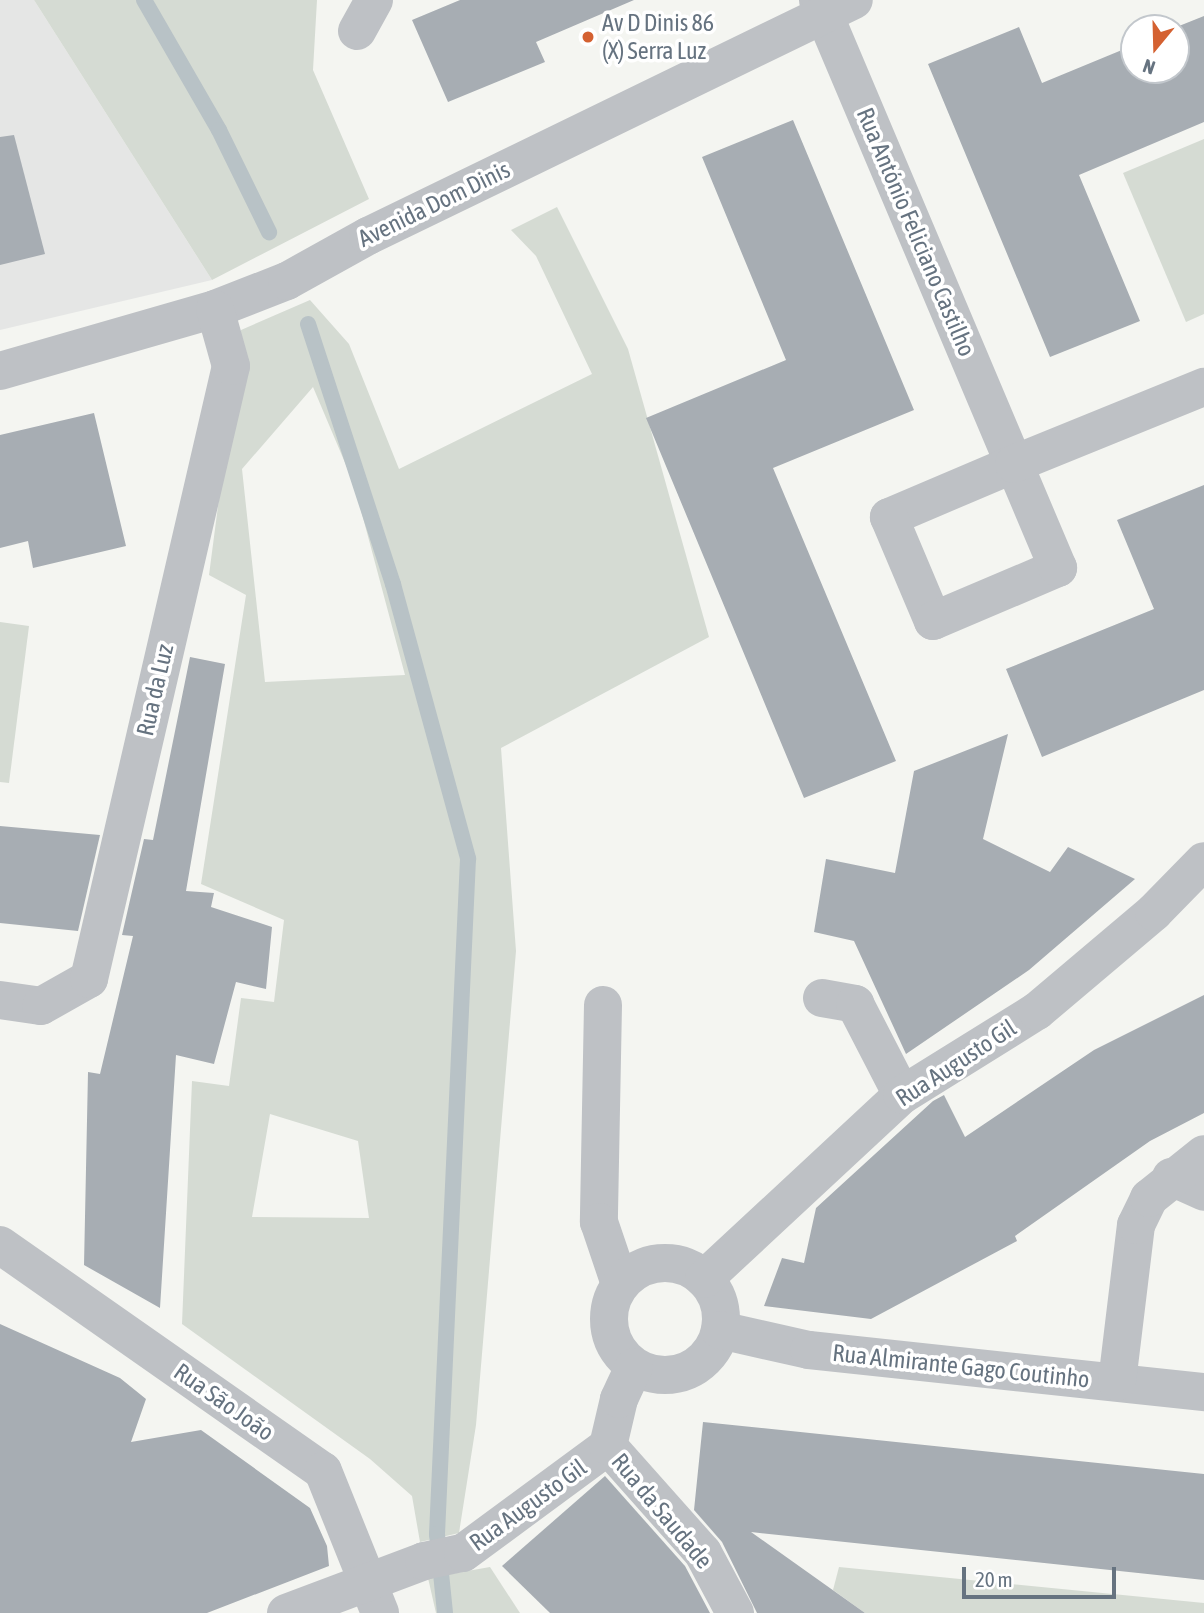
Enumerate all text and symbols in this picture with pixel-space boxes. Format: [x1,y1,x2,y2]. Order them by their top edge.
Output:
place label: Av D Dinis 86 (X) Serra Luz [602,9,714,65]
north arrow [1120,14,1190,84]
marker: Av D Dinis 86 (X) Serra Luz [580,29,596,45]
text: N [1140,55,1158,79]
street label: Rua António Feliciano Castilho [851,103,981,361]
street label: Avenida Dom Dinis [353,155,515,253]
street label: Rua da Luz [130,641,180,739]
street label: Rua Augusto Gil [890,1013,1022,1113]
street label: Rua Almirante Gago Coutinho [831,1338,1091,1394]
street label: Rua São João [169,1357,279,1447]
street label: Rua da Saudade [605,1448,719,1574]
street label: Rua Augusto Gil [464,1453,592,1557]
scale bar [966,1554,1120,1598]
text: 20 m [975,1567,1013,1591]

